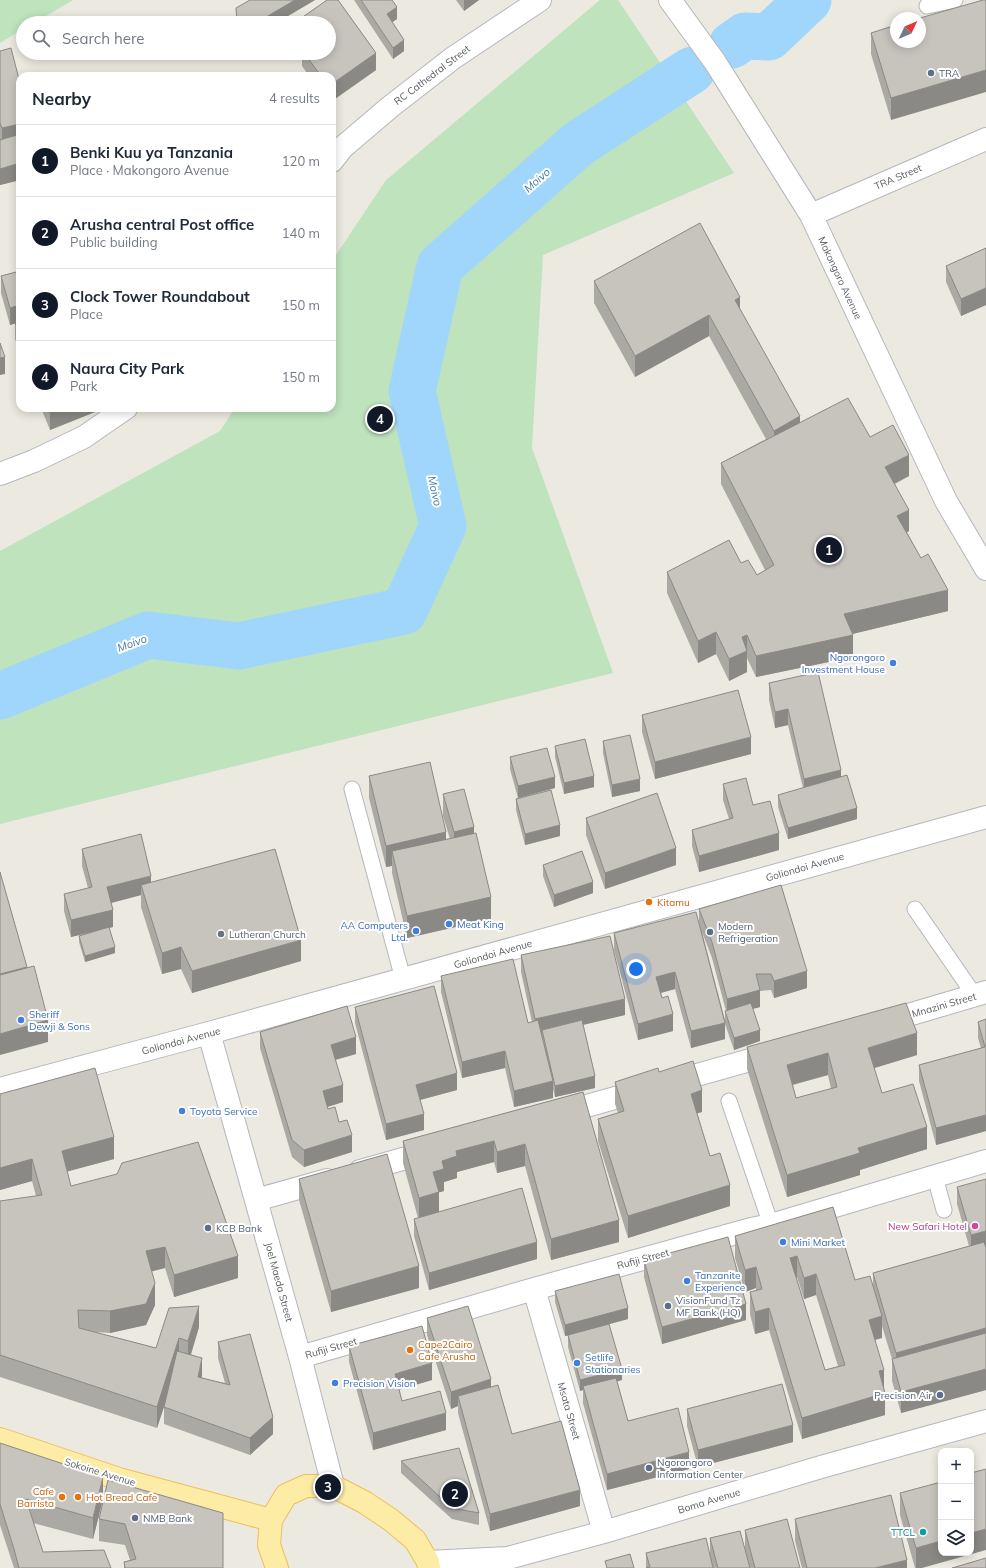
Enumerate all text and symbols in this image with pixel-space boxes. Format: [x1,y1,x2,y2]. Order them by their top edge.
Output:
north arrow [890,12,926,48]
search box [16,16,336,60]
icon: search [30,27,52,49]
text: Search here [62,29,144,48]
street label: RC Cathedral Street [391,42,473,108]
place label: TRA [939,67,960,80]
marker: TRA [926,68,936,78]
text: Nearby [32,88,91,109]
text: 4 results [269,90,320,106]
text: Benki Kuu ya Tanzania [70,143,233,162]
text: 1 [41,153,49,169]
text: 120 m [282,153,320,169]
street label: TRA Street [872,161,924,193]
text: Place · Makongoro Avenue [70,162,229,178]
water label: Moivo [521,165,553,195]
text: Arusha central Post office [70,215,254,234]
text: 2 [41,225,49,241]
text: 140 m [282,225,320,241]
text: Public building [70,234,158,250]
street label: Makongoro Avenue [815,235,865,321]
text: Clock Tower Roundabout [70,287,250,306]
text: 3 [41,297,49,313]
text: 150 m [282,297,320,313]
text: Place [70,306,103,322]
text: Naura City Park [70,359,184,378]
text: 4 [41,369,49,385]
text: 150 m [282,369,320,385]
text: Park [70,378,97,394]
pin: 4 [367,404,393,434]
water label: Moivo [425,475,445,507]
pin: 1 [816,535,842,565]
water label: Moivo [115,631,149,655]
place label: Ngorongoro Investment House [802,651,885,676]
marker: Ngorongoro Investment House [888,658,898,668]
street label: Goliondoi Avenue [764,850,846,884]
place label: Kitamu [657,896,690,909]
marker: Kitamu [644,897,654,907]
place label: Meat King [457,918,504,931]
place label: AA Computers Ltd. [341,919,408,944]
marker: Meat King [444,919,454,929]
place label: Modern Refrigeration [718,920,778,945]
marker: AA Computers Ltd. [411,926,421,936]
marker: Modern Refrigeration [705,927,715,937]
place label: Lutheran Church [229,928,306,941]
marker: Lutheran Church [216,929,226,939]
street label: Goliondoi Avenue [452,937,534,971]
your location [626,959,646,979]
street label: Mnazini Street [910,989,978,1020]
place label: Sheriff Dewji & Sons [29,1008,90,1033]
marker: Sheriff Dewji & Sons [16,1015,26,1025]
street label: Goliondoi Avenue [140,1024,222,1058]
place label: Toyota Service [190,1105,258,1118]
marker: Toyota Service [177,1106,187,1116]
place label: New Safari Hotel [888,1220,967,1233]
marker: New Safari Hotel [970,1221,980,1231]
place label: KCB Bank [216,1222,263,1235]
marker: KCB Bank [203,1223,213,1233]
place label: Mini Market [791,1236,845,1249]
marker: Mini Market [778,1237,788,1247]
street label: Joel Maeda Street [262,1241,296,1324]
street label: Rufiji Street [615,1246,671,1272]
place label: Tanzanite Experience [695,1269,745,1294]
marker: Tanzanite Experience [682,1276,692,1286]
place label: VisionFund Tz MF Bank (HQ) [676,1294,741,1319]
marker: VisionFund Tz MF Bank (HQ) [663,1301,673,1311]
street label: Rufiji Street [304,1334,359,1362]
place label: Cape2Cairo Cafe Arusha [418,1338,476,1363]
marker: Cape2Cairo Cafe Arusha [405,1345,415,1355]
place label: Setlife Stationaries [585,1351,641,1376]
marker: Setlife Stationaries [572,1358,582,1368]
place label: Precision Vision [343,1377,416,1390]
marker: Precision Vision [330,1378,340,1388]
street label: Msata Street [555,1381,584,1442]
place label: Precision Air [874,1389,932,1402]
marker: Precision Air [935,1390,945,1400]
map controls [938,1448,974,1556]
button: + [938,1448,974,1484]
street label: Sokoine Avenue [63,1455,137,1489]
place label: Ngorongoro Information Center [657,1456,744,1481]
marker: Ngorongoro Information Center [644,1463,654,1473]
pin: 3 [315,1472,341,1502]
pin: 2 [442,1479,468,1509]
button: − [938,1484,974,1520]
place label: Cafe Barrista [17,1485,54,1510]
street label: Boma Avenue [676,1485,742,1517]
place label: Hot Bread Cafe [86,1491,157,1504]
marker: Cafe Barrista [57,1492,67,1502]
marker: Hot Bread Cafe [73,1492,83,1502]
place label: NMB Bank [143,1512,193,1525]
marker: NMB Bank [130,1513,140,1523]
button: layers [938,1520,974,1556]
place label: TTCL [891,1526,916,1539]
marker: TTCL [918,1527,928,1537]

